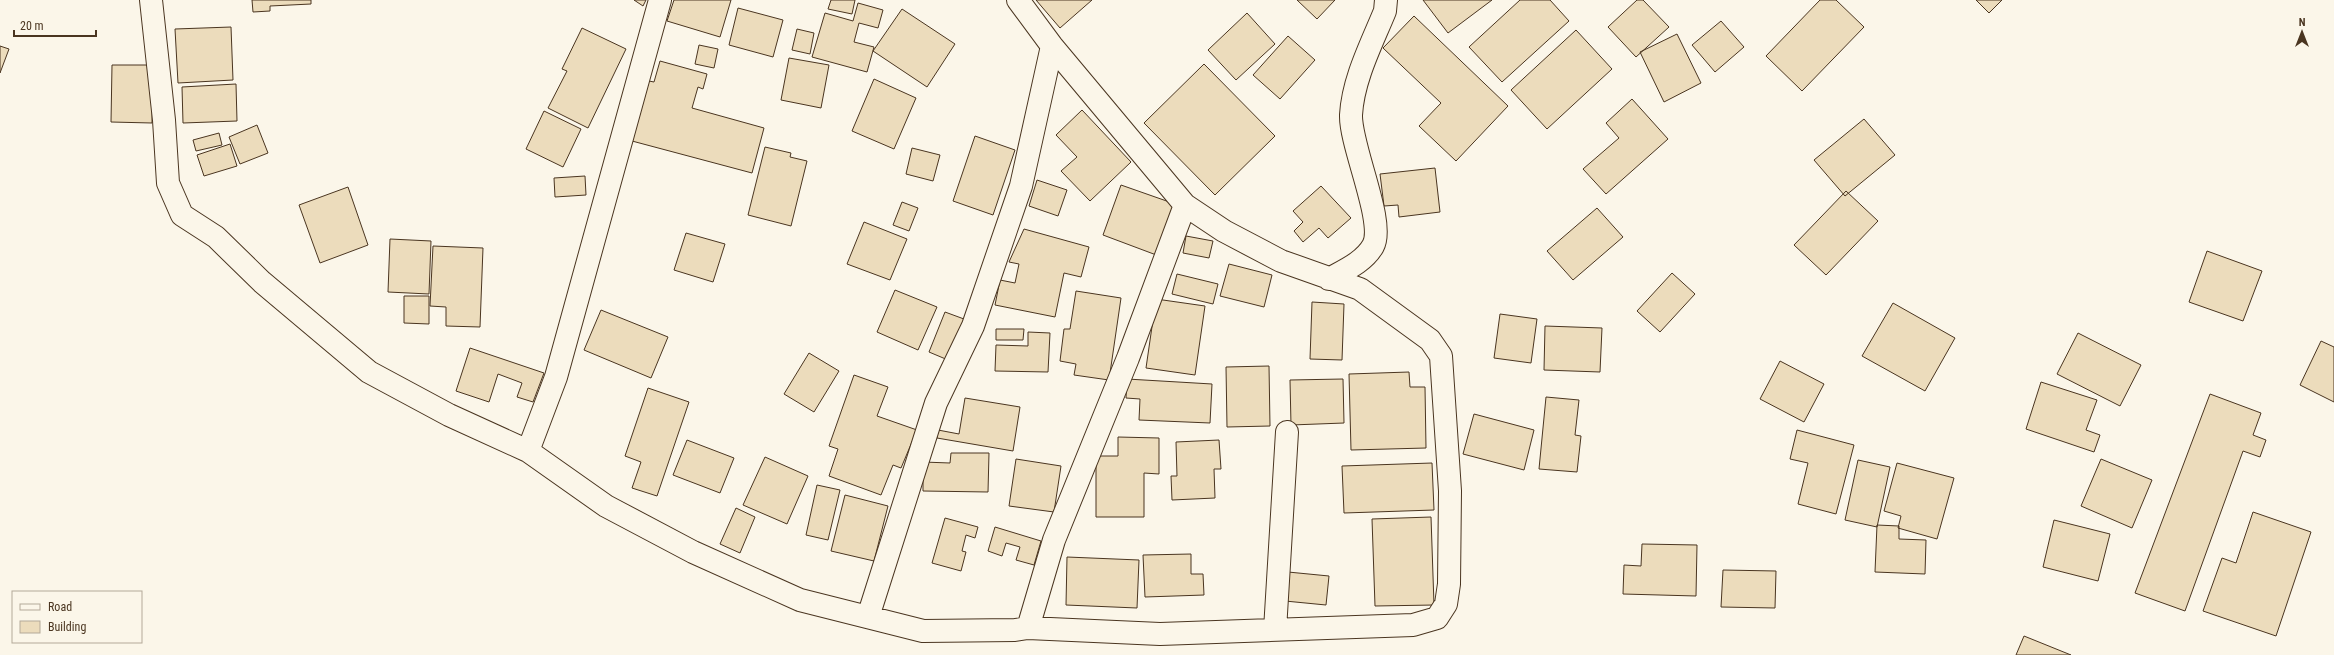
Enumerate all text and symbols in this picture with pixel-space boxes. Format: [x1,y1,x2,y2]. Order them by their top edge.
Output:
scale bar [14,12,96,38]
north arrow [2282,12,2322,52]
text: N [2299,16,2306,29]
text: 20 m [20,19,44,33]
legend [12,591,142,643]
text: Road [48,600,72,614]
text: Building [48,620,86,634]

